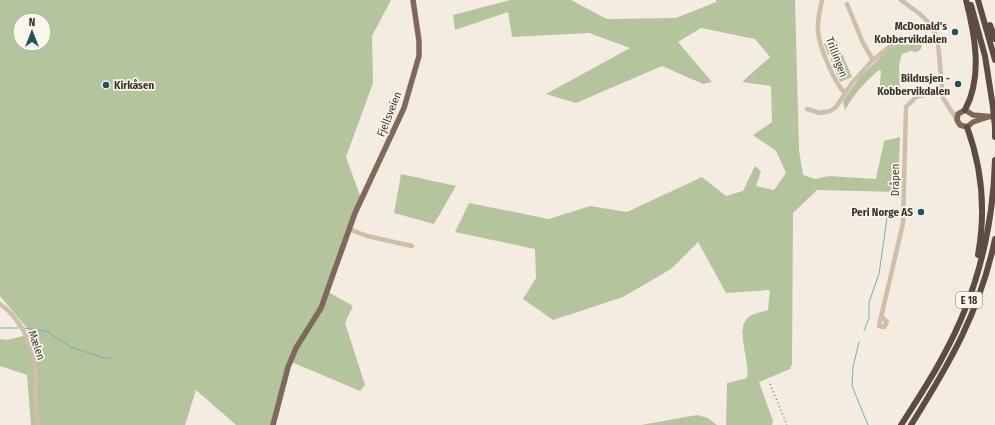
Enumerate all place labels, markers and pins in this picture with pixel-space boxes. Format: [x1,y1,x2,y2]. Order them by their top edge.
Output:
place label: McDonald's Kobbervikdalen [874,20,947,46]
marker: McDonald's Kobbervikdalen [950,27,960,37]
place label: Bildusjen - Kobbervikdalen [877,72,950,98]
place label: Kirkåsen [114,79,155,92]
marker: Bildusjen - Kobbervikdalen [953,79,963,89]
marker: Kirkåsen [101,80,111,90]
place label: Peri Norge AS [851,206,913,219]
marker: Peri Norge AS [916,207,926,217]

